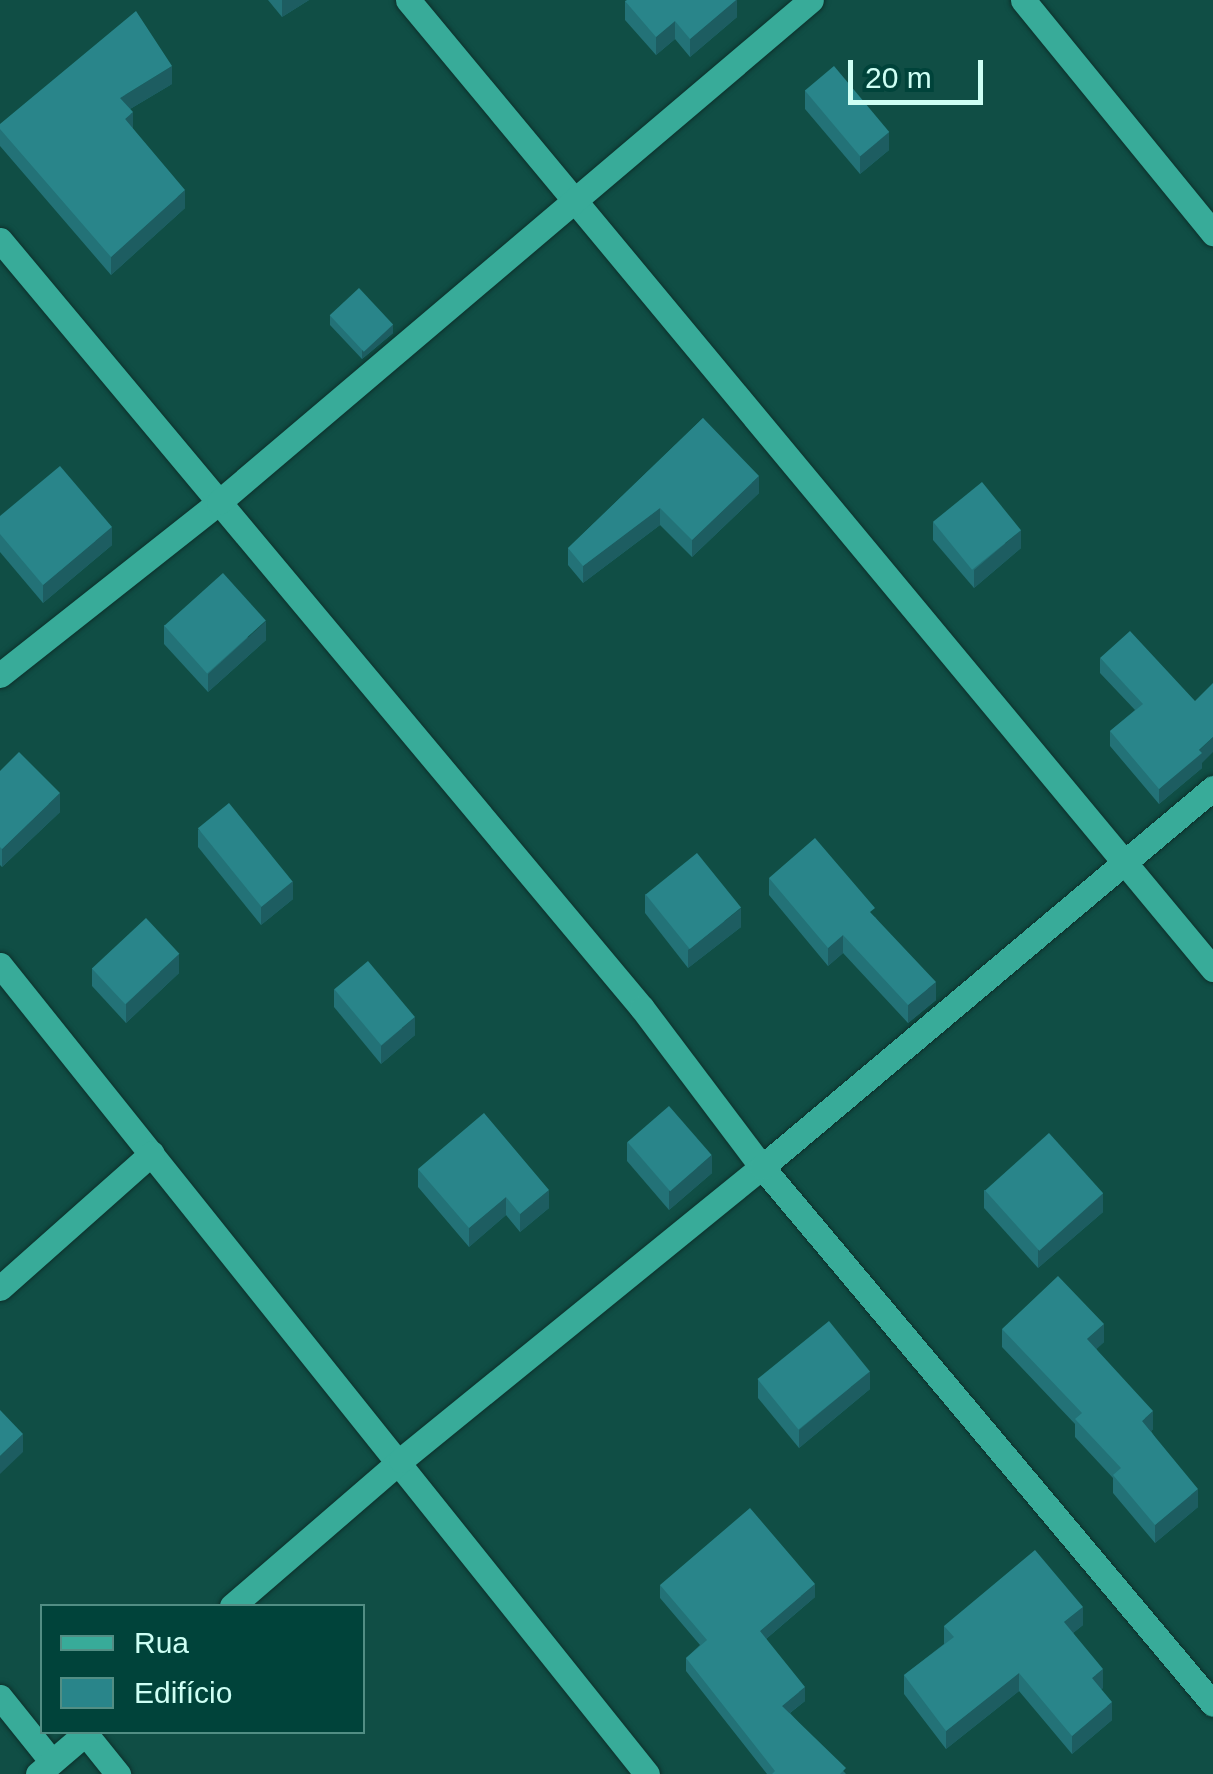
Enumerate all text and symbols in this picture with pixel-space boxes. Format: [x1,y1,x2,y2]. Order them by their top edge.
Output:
scale bar [853,40,988,102]
text: 20 m [865,61,932,94]
legend [40,1604,365,1734]
text: Rua [134,1626,189,1659]
text: Edifício [134,1676,232,1709]

